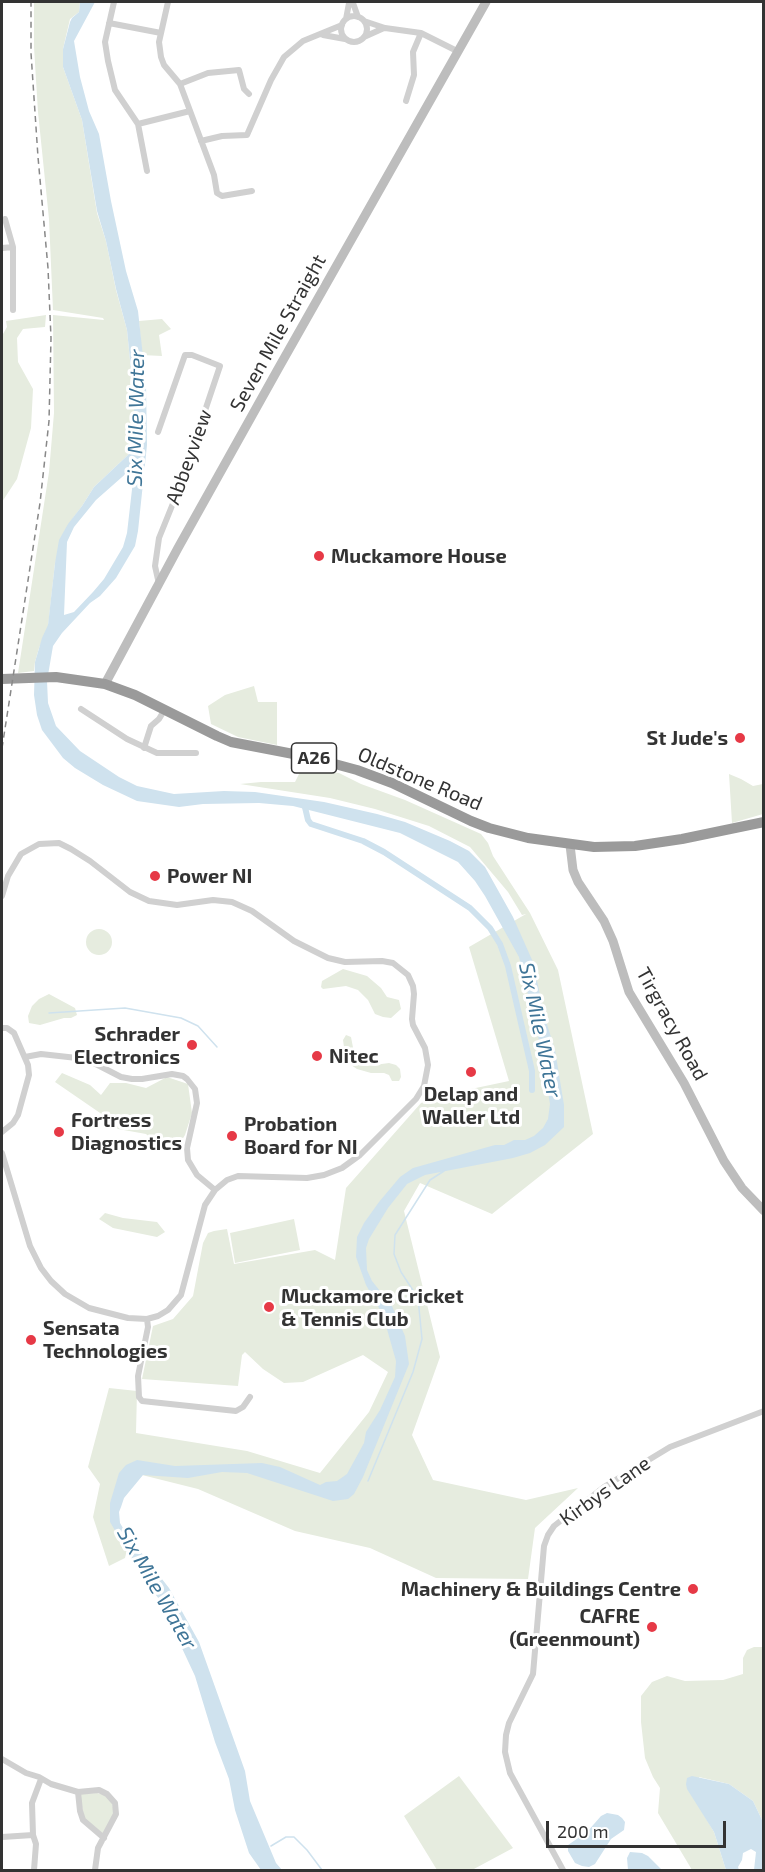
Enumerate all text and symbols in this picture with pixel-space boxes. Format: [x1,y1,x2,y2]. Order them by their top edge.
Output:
street label: Seven Mile Straight [225,250,331,416]
water label: Six Mile Water [122,349,150,487]
street label: Abbeyview [161,406,217,508]
place label: Muckamore House [331,544,507,568]
marker: Muckamore House [312,549,326,563]
place label: St Jude's [647,726,728,750]
marker: St Jude's [733,731,747,745]
street label: Oldstone Road [354,742,486,816]
road number: A26 [292,743,336,773]
place label: Power NI [167,864,252,888]
marker: Power NI [148,869,162,883]
water label: Six Mile Water [513,960,567,1100]
street label: Tirgracy Road [631,963,713,1085]
place label: Schrader Electronics [74,1022,180,1069]
marker: Schrader Electronics [185,1038,199,1052]
place label: Nitec [329,1044,379,1068]
marker: Nitec [310,1049,324,1063]
marker: Delap and Waller Ltd [464,1065,478,1079]
place label: Delap and Waller Ltd [422,1082,520,1129]
place label: Fortress Diagnostics [71,1108,182,1155]
place label: Probation Board for NI [244,1112,358,1159]
marker: Fortress Diagnostics [52,1125,66,1139]
marker: Probation Board for NI [225,1129,239,1143]
place label: Muckamore Cricket & Tennis Club [281,1284,464,1331]
marker: Muckamore Cricket & Tennis Club [262,1300,276,1314]
place label: Sensata Technologies [43,1316,168,1363]
marker: Sensata Technologies [24,1333,38,1347]
street label: Kirbys Lane [555,1451,655,1531]
water label: Six Mile Water [112,1522,202,1654]
place label: Machinery & Buildings Centre [401,1577,681,1601]
marker: Machinery & Buildings Centre [686,1582,700,1596]
place label: CAFRE (Greenmount) [509,1604,640,1651]
marker: CAFRE (Greenmount) [645,1620,659,1634]
scale bar [549,1809,729,1847]
text: 200 m [557,1820,609,1842]

